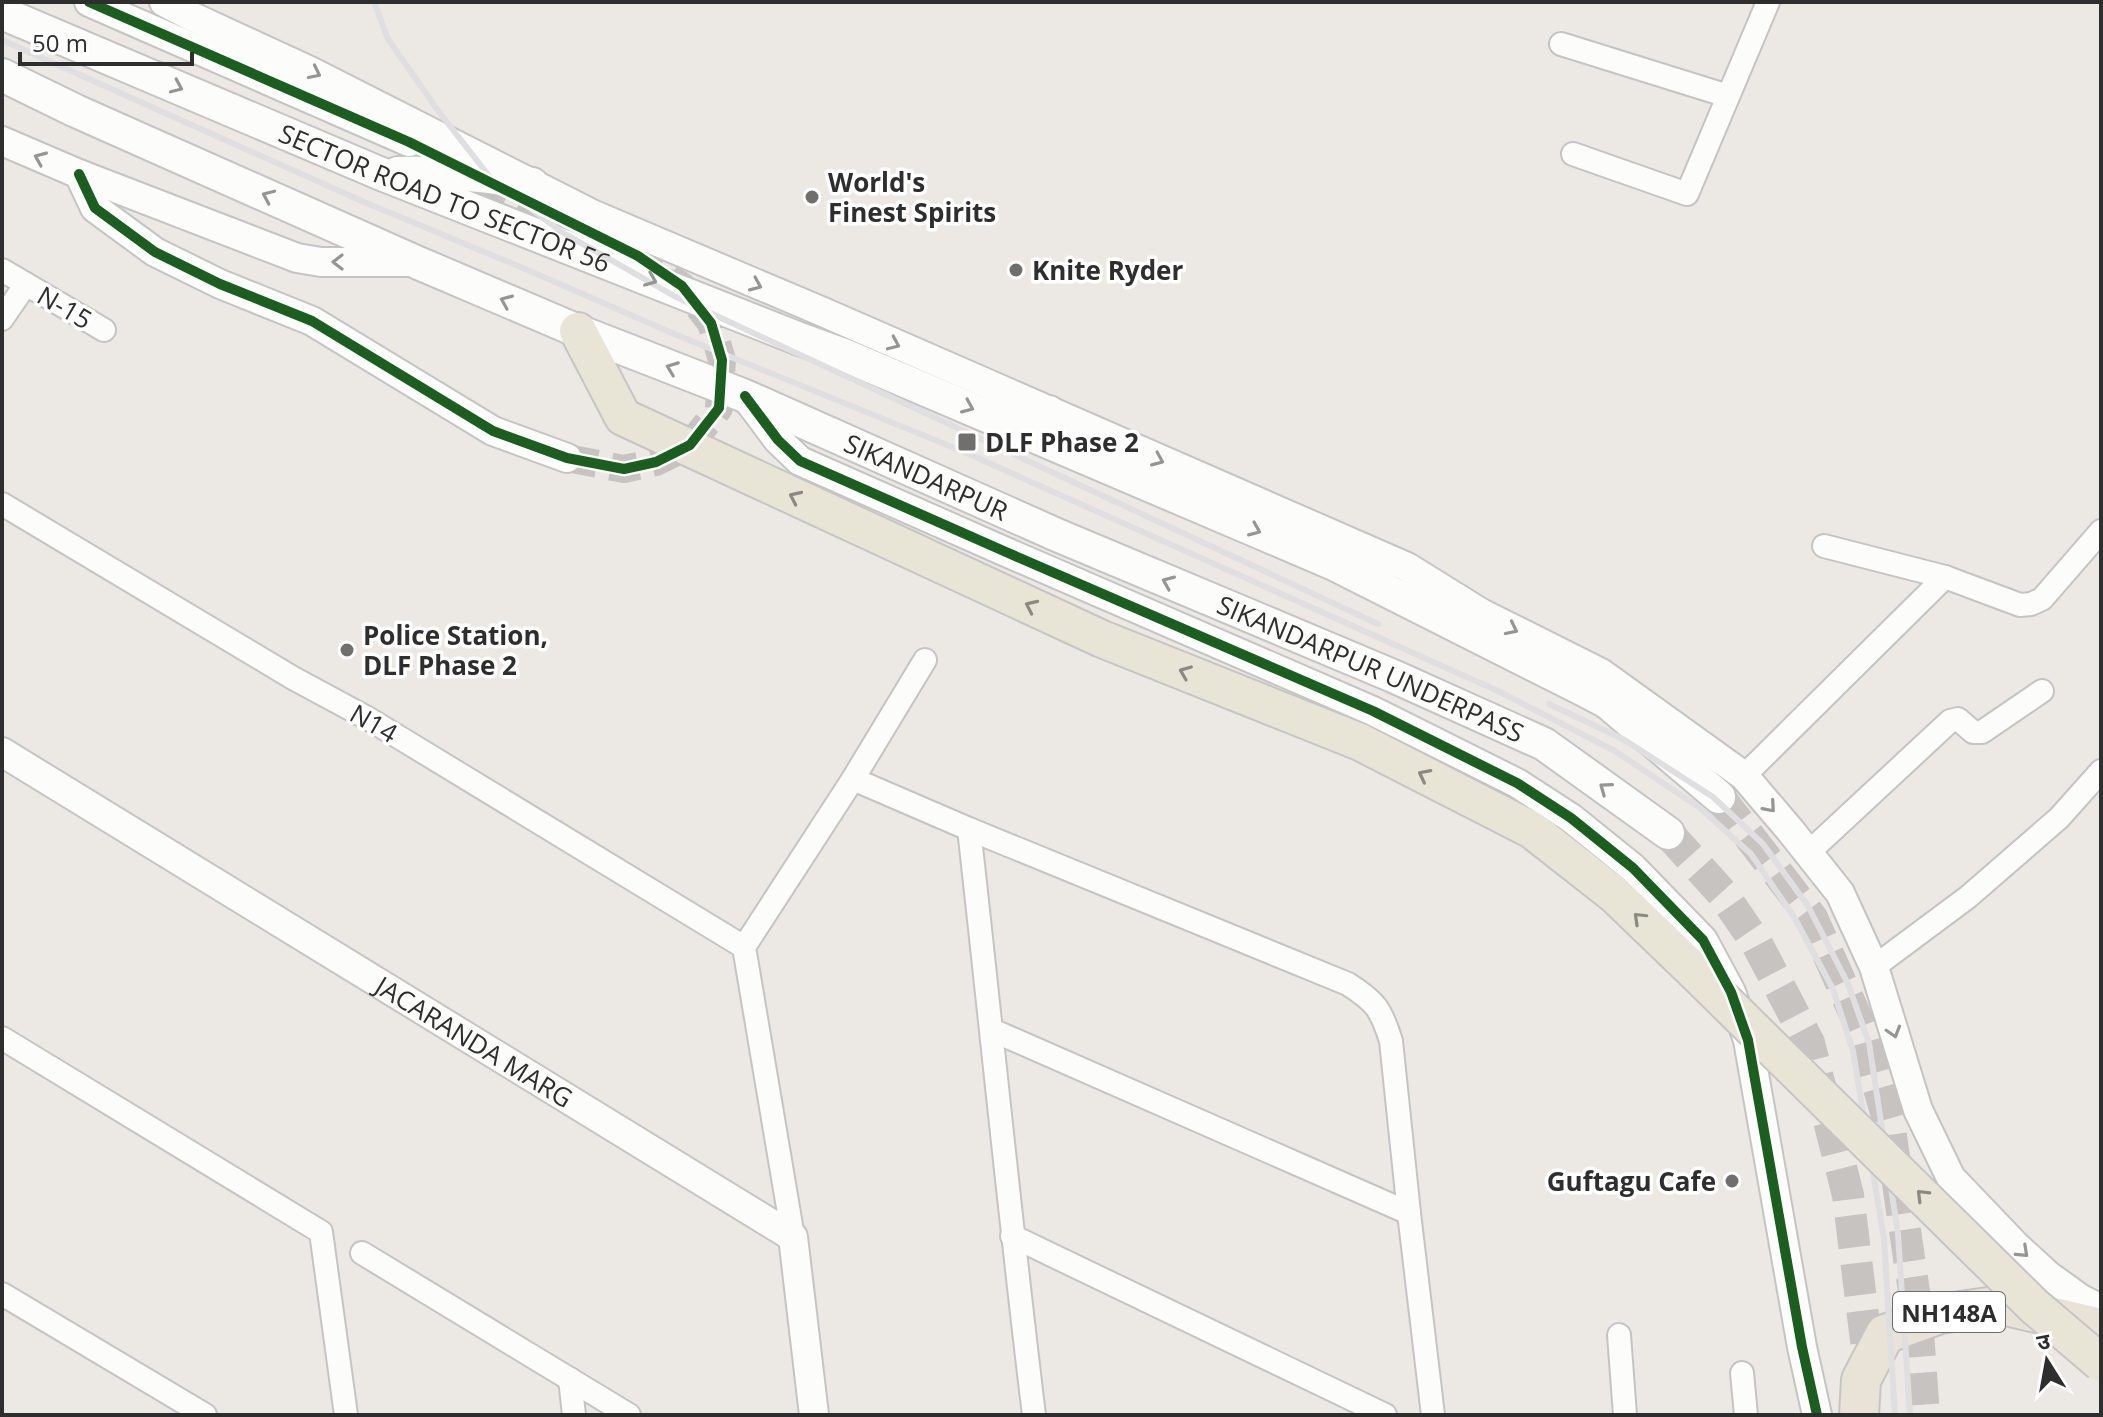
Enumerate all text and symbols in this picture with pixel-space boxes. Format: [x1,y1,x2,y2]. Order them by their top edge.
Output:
scale bar [20,16,192,66]
text: 50 m [32,26,88,59]
one-way arrow [306,63,321,79]
one-way arrow [169,77,183,93]
street label: SECTOR ROAD TO SECTOR 56 [274,115,616,281]
one-way arrow [34,151,49,167]
place label: World's Finest Spirits [828,164,996,230]
marker: World's Finest Spirits [803,188,821,206]
one-way arrow [262,190,276,206]
place label: Knite Ryder [1032,252,1183,288]
one-way arrow [331,253,344,271]
marker: Knite Ryder [1007,261,1025,279]
one-way arrow [643,271,657,287]
one-way arrow [748,275,762,291]
street label: N-15 [31,277,99,337]
one-way arrow [500,294,514,310]
one-way arrow [886,334,901,350]
one-way arrow [666,361,680,378]
one-way arrow [959,398,974,414]
place label: DLF Phase 2 [985,424,1139,460]
street label: SIKANDARPUR [839,425,1014,529]
marker: DLF Phase 2 [956,431,978,453]
one-way arrow [1150,450,1164,466]
one-way arrow [789,490,803,506]
one-way arrow [1247,521,1261,537]
one-way arrow [1162,575,1176,591]
street label: SIKANDARPUR UNDERPASS [1212,586,1530,751]
one-way arrow [1025,600,1039,616]
place label: Police Station, DLF Phase 2 [363,617,548,683]
one-way arrow [1504,619,1519,635]
marker: Police Station, DLF Phase 2 [338,641,356,659]
one-way arrow [1179,665,1193,682]
street label: N14 [344,695,404,751]
one-way arrow [1417,769,1432,784]
one-way arrow [1599,783,1613,797]
one-way arrow [1761,798,1775,813]
one-way arrow [1634,912,1648,927]
street label: JACARANDA MARG [366,966,580,1116]
one-way arrow [1885,1025,1901,1038]
place label: Guftagu Cafe [1547,1163,1716,1199]
marker: Guftagu Cafe [1723,1172,1741,1190]
one-way arrow [1917,1190,1931,1204]
one-way arrow [2014,1242,2028,1257]
road number: NH148A [1893,1292,2005,1332]
north arrow [2007,1321,2087,1401]
text: उ [2034,1324,2053,1356]

